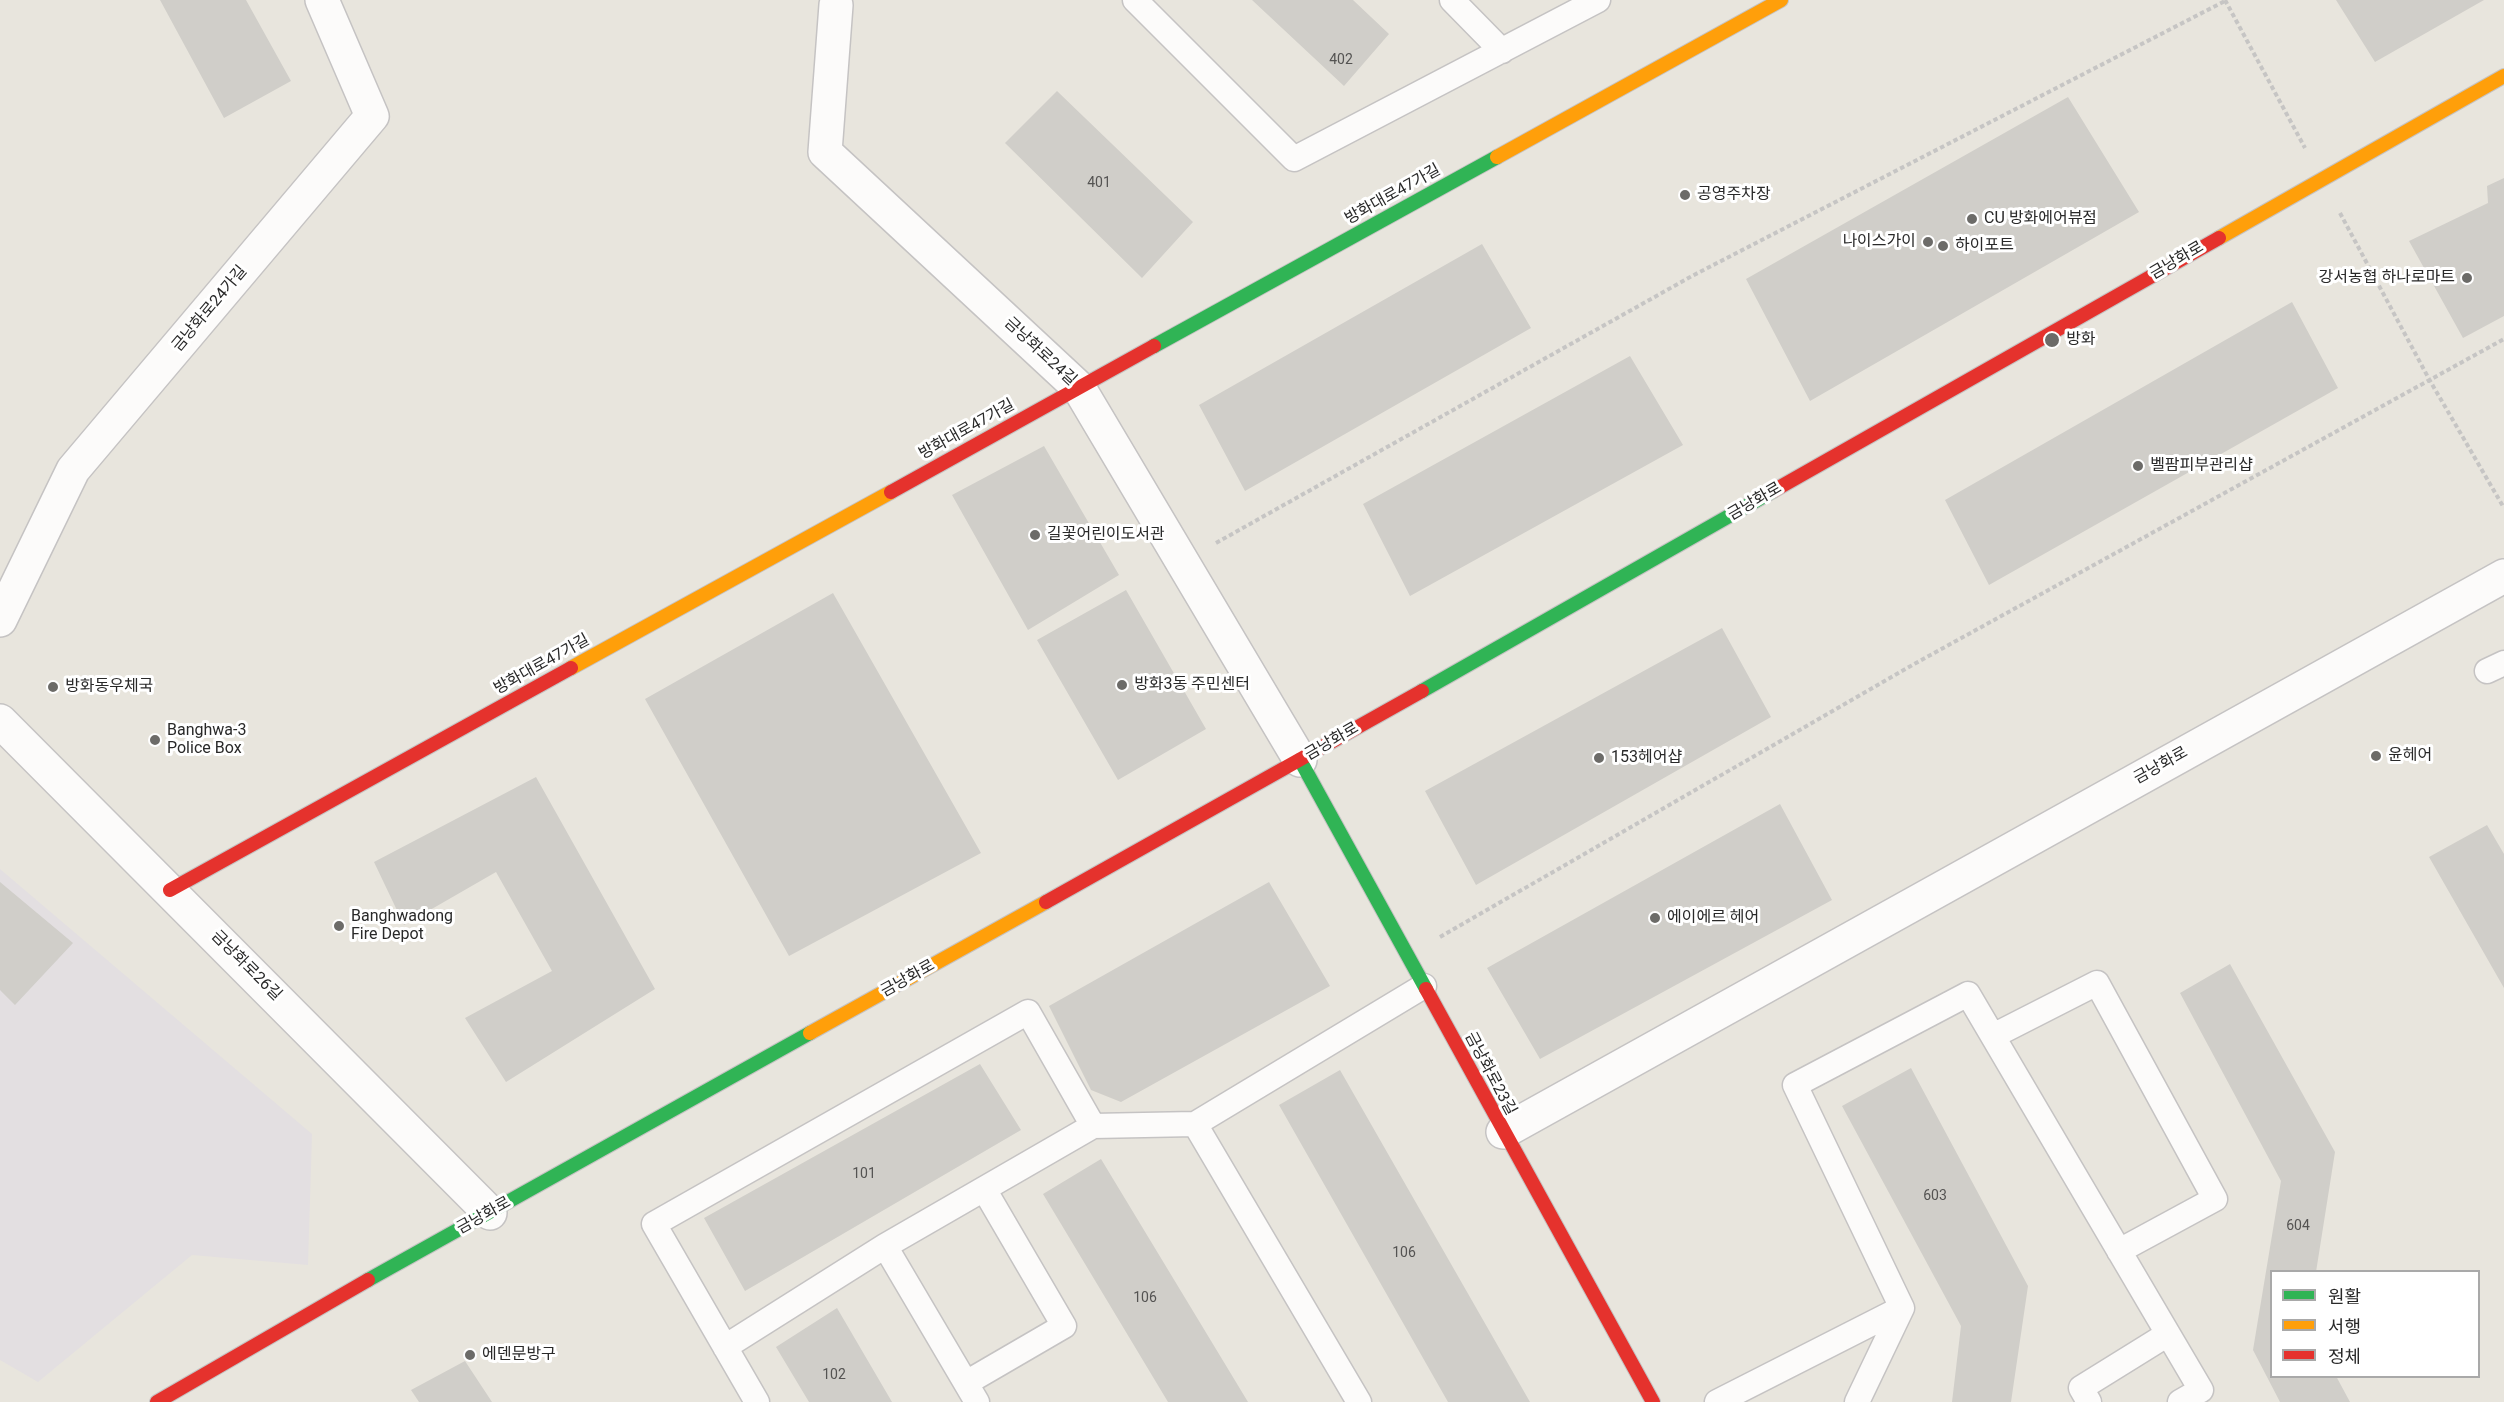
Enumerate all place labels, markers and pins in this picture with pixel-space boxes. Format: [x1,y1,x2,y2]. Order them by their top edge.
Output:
place label: 공영주차장 [1697,185,1771,205]
marker: 공영주차장 [1678,188,1692,202]
place label: CU 방화에어뷰점 [1984,209,2097,229]
marker: CU 방화에어뷰점 [1965,212,1979,226]
place label: 나이스가이 [1842,232,1916,252]
marker: 나이스가이 [1921,235,1935,249]
place label: 하이포트 [1955,236,2014,256]
marker: 하이포트 [1936,239,1950,253]
place label: 강서농협 하나로마트 [2319,268,2455,288]
marker: 강서농협 하나로마트 [2460,271,2474,285]
place label: 방화 [2066,330,2095,350]
marker: 방화 [2043,331,2061,349]
place label: 벨팜피부관리샵 [2150,456,2253,476]
marker: 벨팜피부관리샵 [2131,459,2145,473]
place label: 길꽃어린이도서관 [1047,525,1165,545]
marker: 길꽃어린이도서관 [1028,528,1042,542]
place label: 방화3동 주민센터 [1134,675,1250,695]
place label: 방화동우체국 [65,677,153,697]
marker: 방화3동 주민센터 [1115,678,1129,692]
marker: 방화동우체국 [46,680,60,694]
place label: Banghwa-3 Police Box [167,721,246,759]
marker: Banghwa-3 Police Box [148,733,162,747]
place label: 윤헤어 [2388,746,2432,766]
place label: 153헤어샵 [1611,748,1682,768]
marker: 윤헤어 [2369,749,2383,763]
marker: 153헤어샵 [1592,751,1606,765]
place label: Banghwadong Fire Depot [351,907,453,945]
place label: 에이에르 헤어 [1667,908,1759,928]
marker: 에이에르 헤어 [1648,911,1662,925]
marker: Banghwadong Fire Depot [332,919,346,933]
place label: 에덴문방구 [482,1345,556,1365]
marker: 에덴문방구 [463,1348,477,1362]

